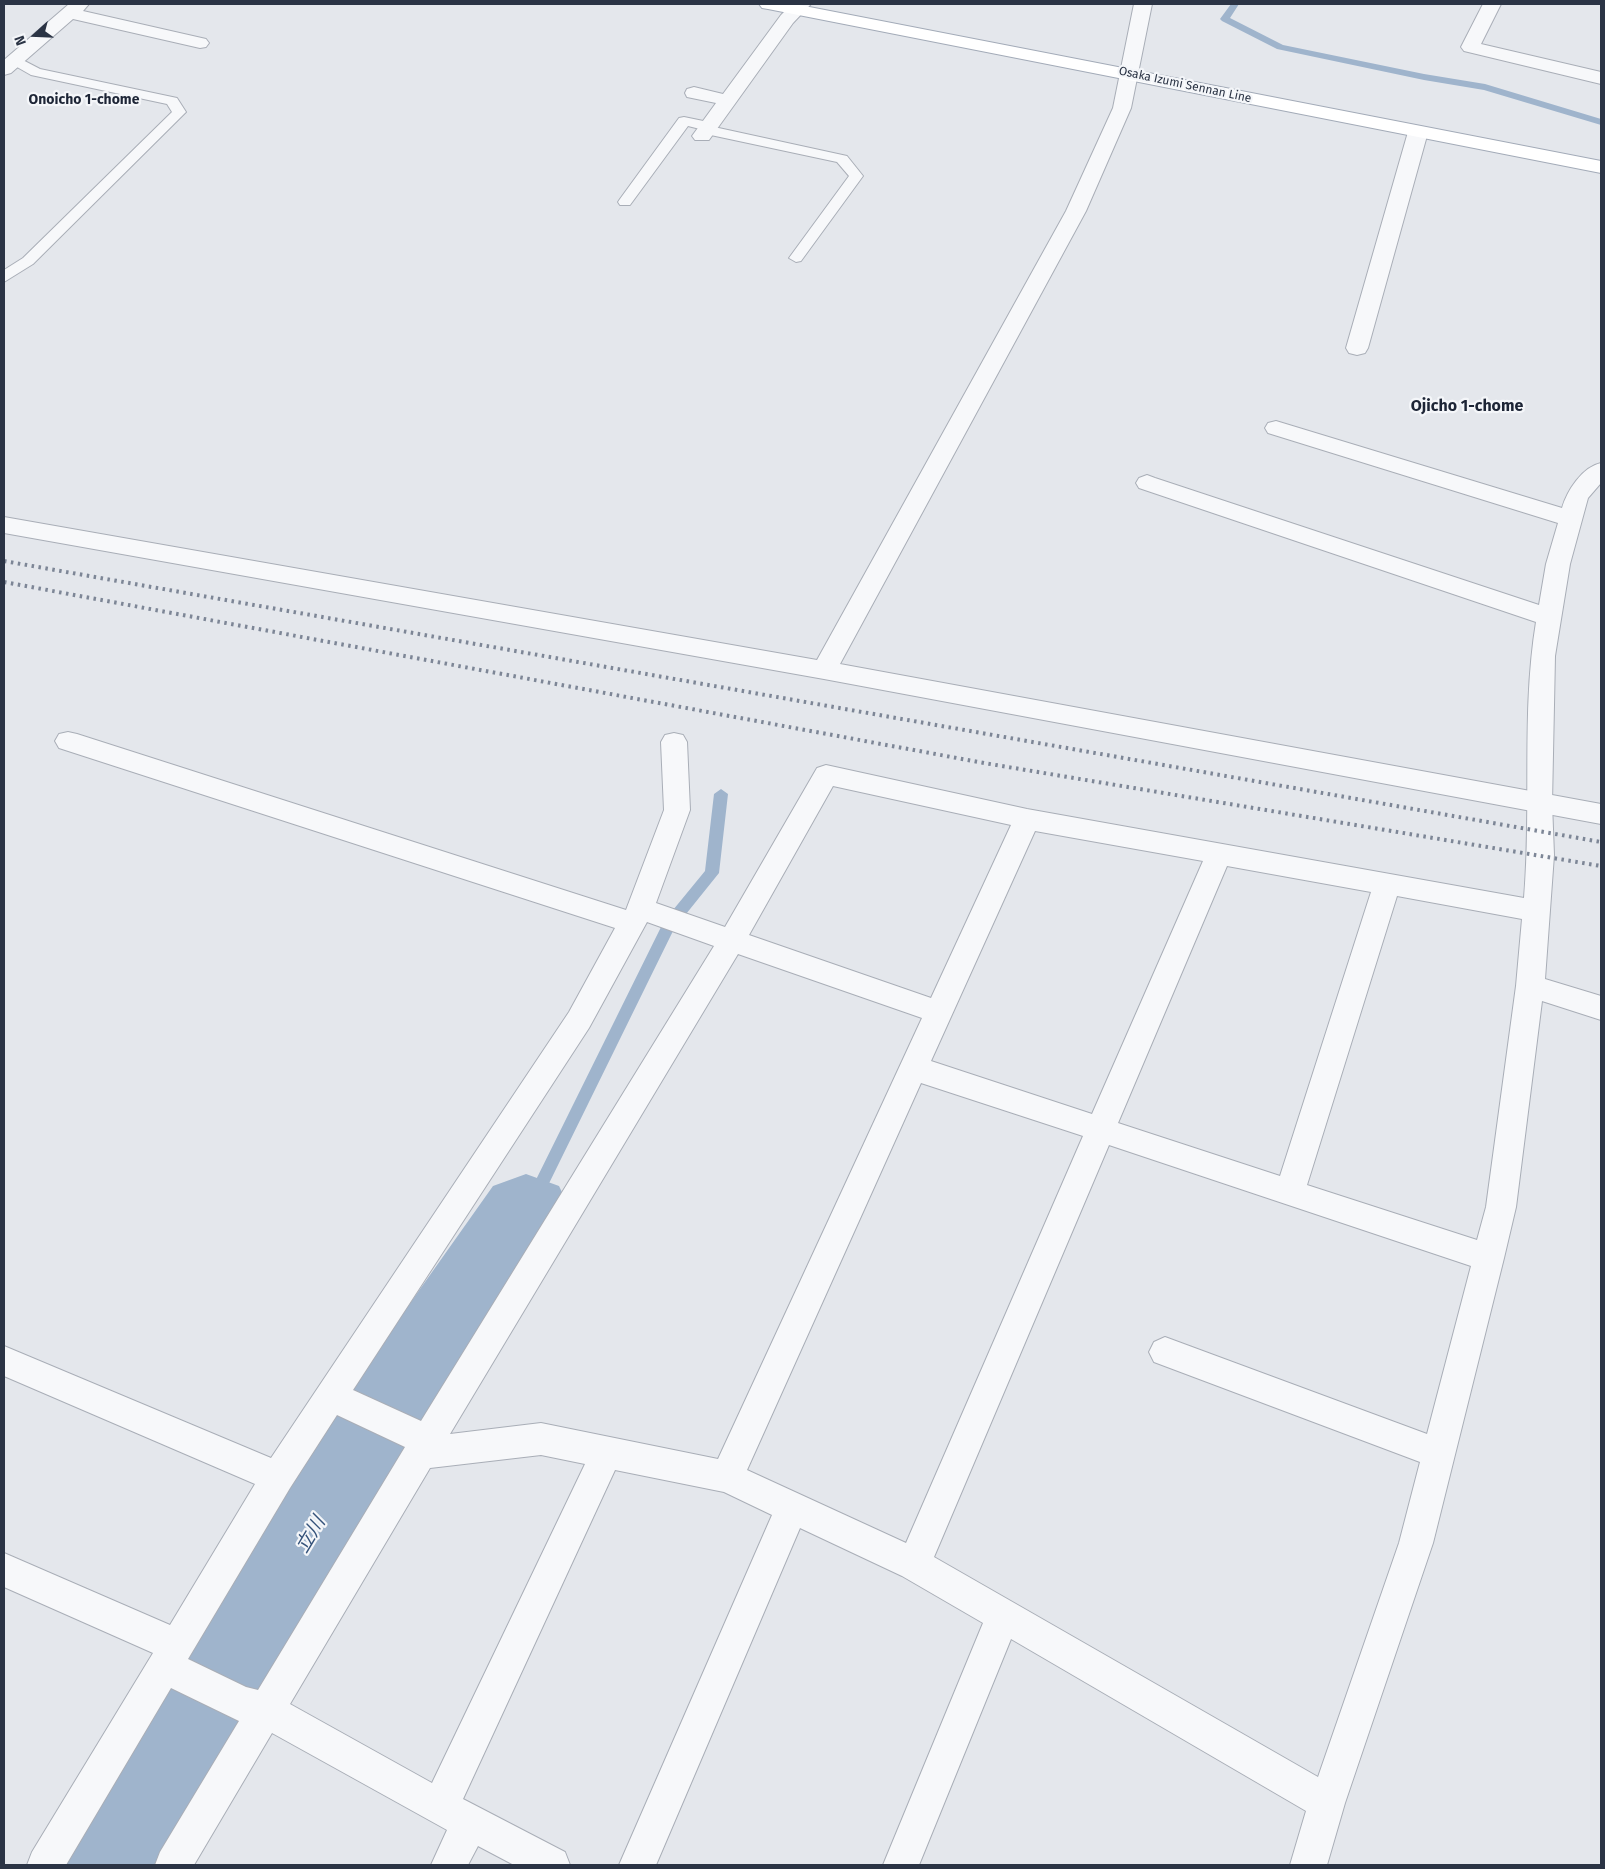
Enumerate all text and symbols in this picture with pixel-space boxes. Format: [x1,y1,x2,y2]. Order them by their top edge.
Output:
north arrow [10,10,60,60]
text: N [11,33,30,48]
street label: Osaka Izumi Sennan Line [1117,64,1253,106]
district label: Onoicho 1-chome [29,92,139,108]
district label: Ojicho 1-chome [1411,397,1523,417]
water label: 立川 [291,1513,331,1557]

